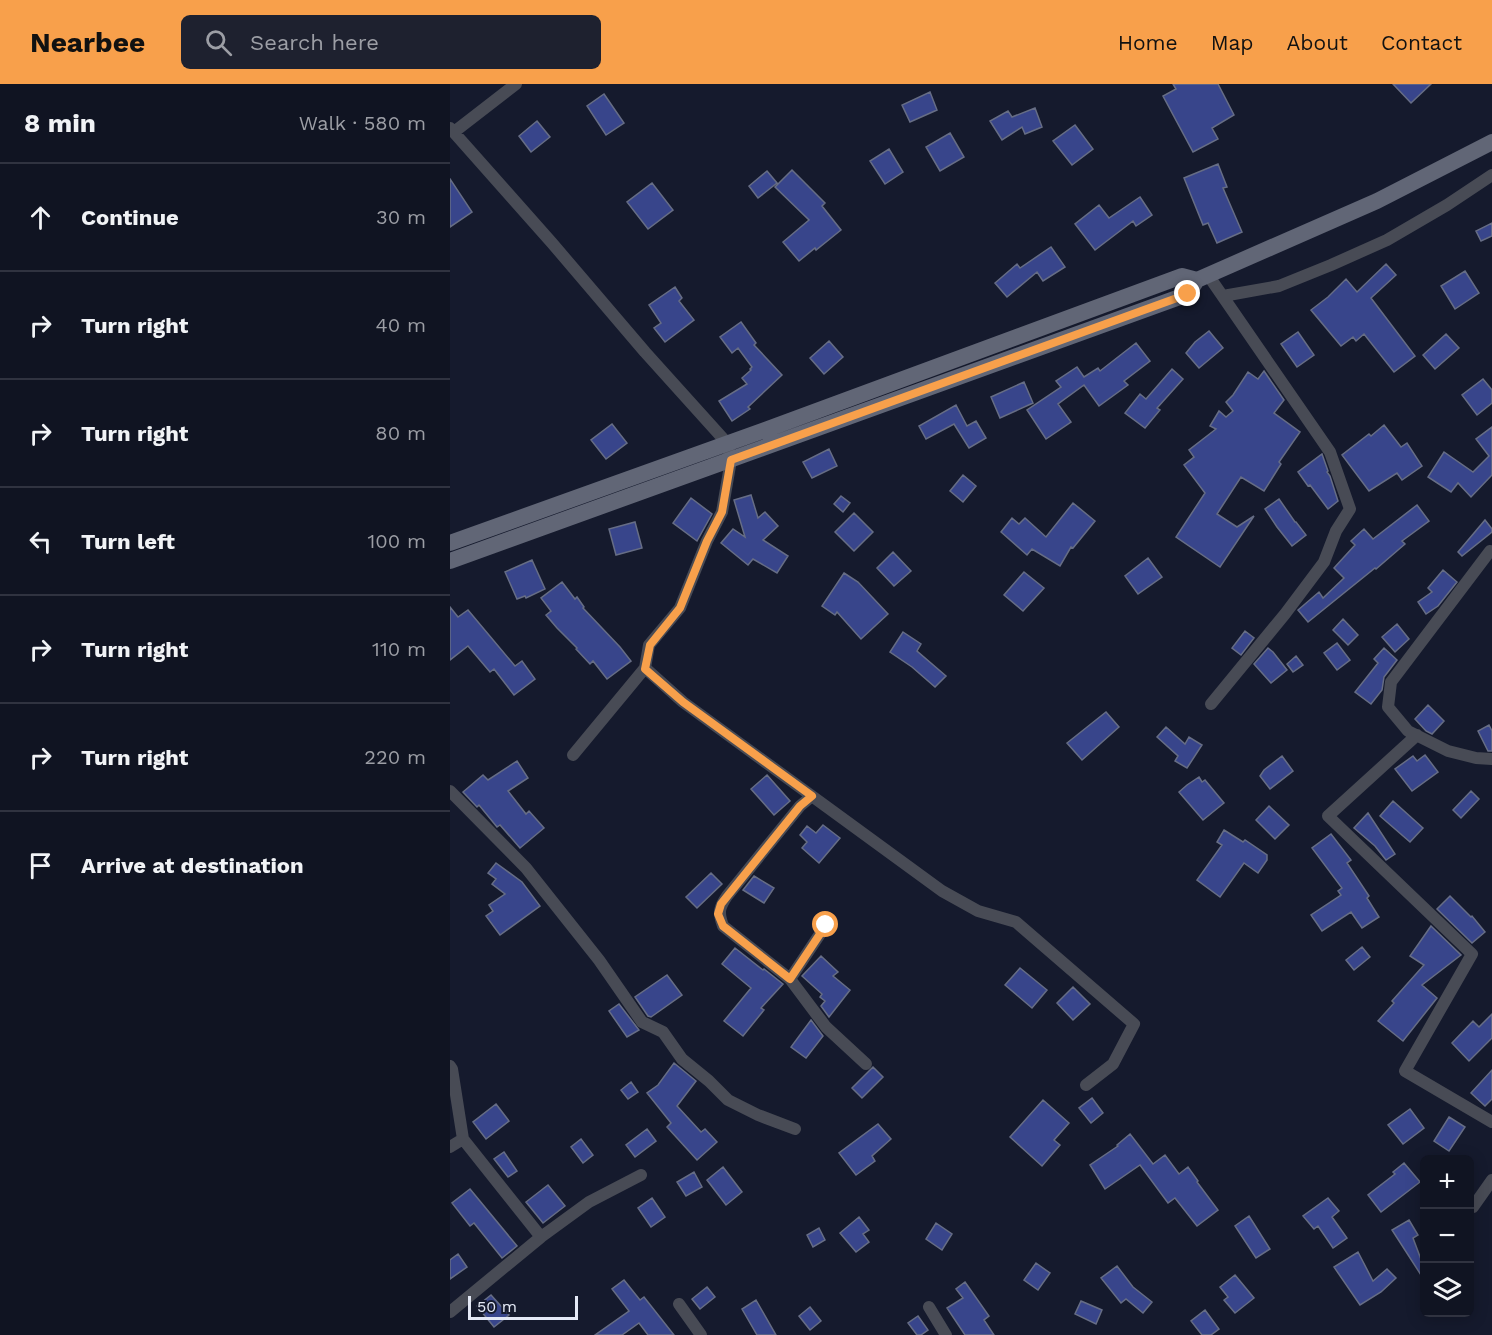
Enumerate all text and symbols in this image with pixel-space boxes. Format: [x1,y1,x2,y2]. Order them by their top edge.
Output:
search box [181,15,601,69]
text: Nearbee [30,26,145,59]
icon: search [202,26,235,59]
text: Search here [250,30,379,55]
text: Home [1118,30,1178,55]
text: Map [1211,30,1254,55]
text: About [1287,30,1348,55]
text: Contact [1381,30,1462,55]
text: 8 min [24,108,96,138]
text: Walk · 580 m [299,111,426,135]
icon: ahead [24,201,57,234]
text: Continue [81,205,179,230]
text: 30 m [376,205,426,229]
route end [1174,280,1200,306]
icon: right [24,309,57,342]
text: Turn right [81,313,188,338]
text: 40 m [375,313,426,337]
icon: right [24,417,57,450]
text: Turn right [81,421,188,446]
text: 80 m [375,421,426,445]
icon: left [24,525,57,558]
text: Turn left [81,529,175,554]
text: 100 m [367,529,426,553]
icon: right [24,633,57,666]
text: Turn right [81,637,188,662]
text: 110 m [372,637,426,661]
icon: right [24,741,57,774]
text: Turn right [81,745,188,770]
text: 220 m [364,745,426,769]
icon: arrive [24,849,57,882]
text: Arrive at destination [81,853,304,878]
route start [812,911,838,937]
map controls [1420,1155,1474,1317]
button: + [1420,1155,1474,1209]
button: − [1420,1209,1474,1263]
button: layers [1420,1263,1474,1317]
scale bar [468,1293,578,1320]
text: 50 m [477,1297,517,1316]

